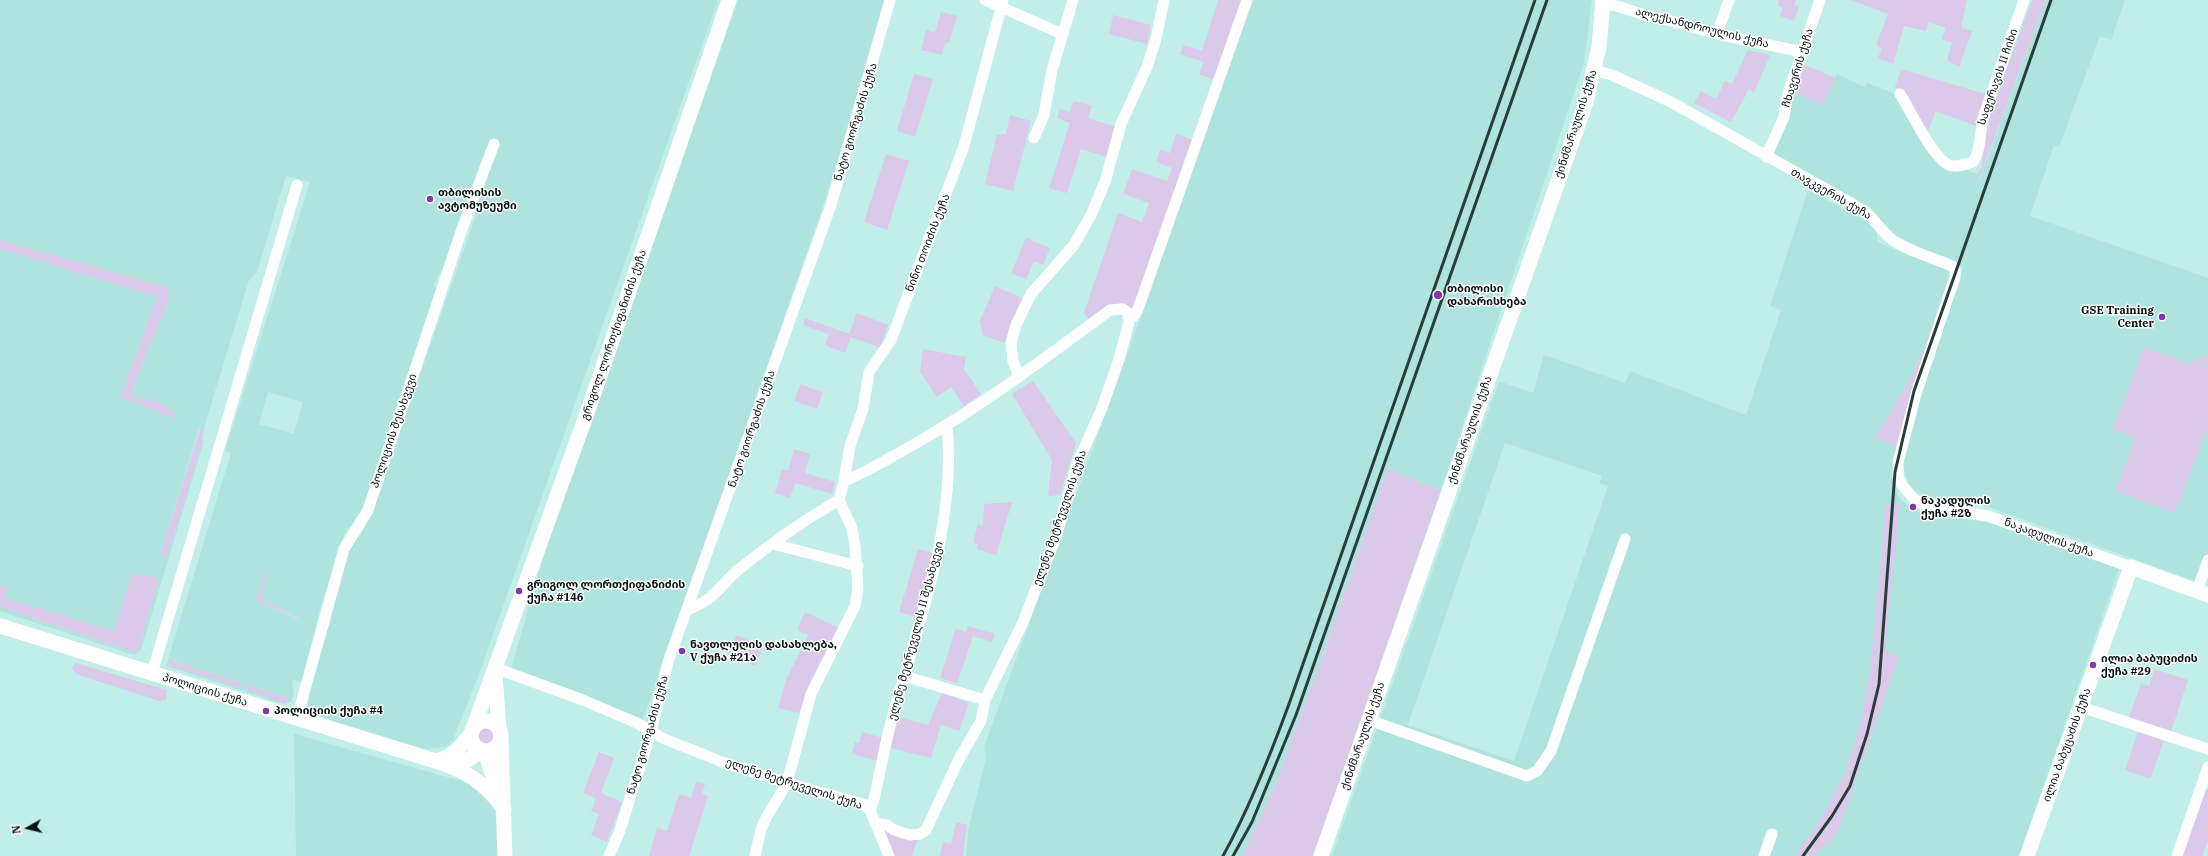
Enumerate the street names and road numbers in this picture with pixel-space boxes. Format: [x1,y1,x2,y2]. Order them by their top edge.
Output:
street label: ალექსანდროულის ქუჩა [1634,5,1770,51]
street label: ჩხავერის ქუჩა [1780,27,1816,109]
street label: საფერავის II ჩიხი [1975,27,2021,127]
street label: ნატო გიორგაძის ქუჩა [832,61,880,183]
street label: ქინძმარაულის ქუჩა [1552,68,1600,180]
street label: თავკვერის ქუჩა [1788,166,1874,222]
street label: ნინო თოიძის ქუჩა [903,192,953,294]
street label: გრიგოლ ლორთქიფანიძის ქუჩა [579,248,649,422]
street label: ნატო გიორგაძის ქუჩა [726,369,778,489]
street label: პოლიციის შესახვევი [368,372,420,490]
street label: ქინძმარაულის ქუჩა [1445,374,1495,486]
street label: ელენე მეტრეველის ქუჩა [1031,448,1089,588]
street label: ნაკადულის ქუჩა [2002,516,2096,560]
street label: ელენე მეტრეველის II შესახვევი [886,540,946,722]
street label: პოლიციის ქუჩა [161,671,249,709]
street label: ნატო გიორგაძის ქუჩა [625,674,671,796]
street label: ქინძმარაულის ქუჩა [1338,680,1388,792]
street label: ილია ბაბუცაძის ქუჩა [2040,686,2094,804]
street label: ელენე მეტრეველის ქუჩა [724,756,864,812]

